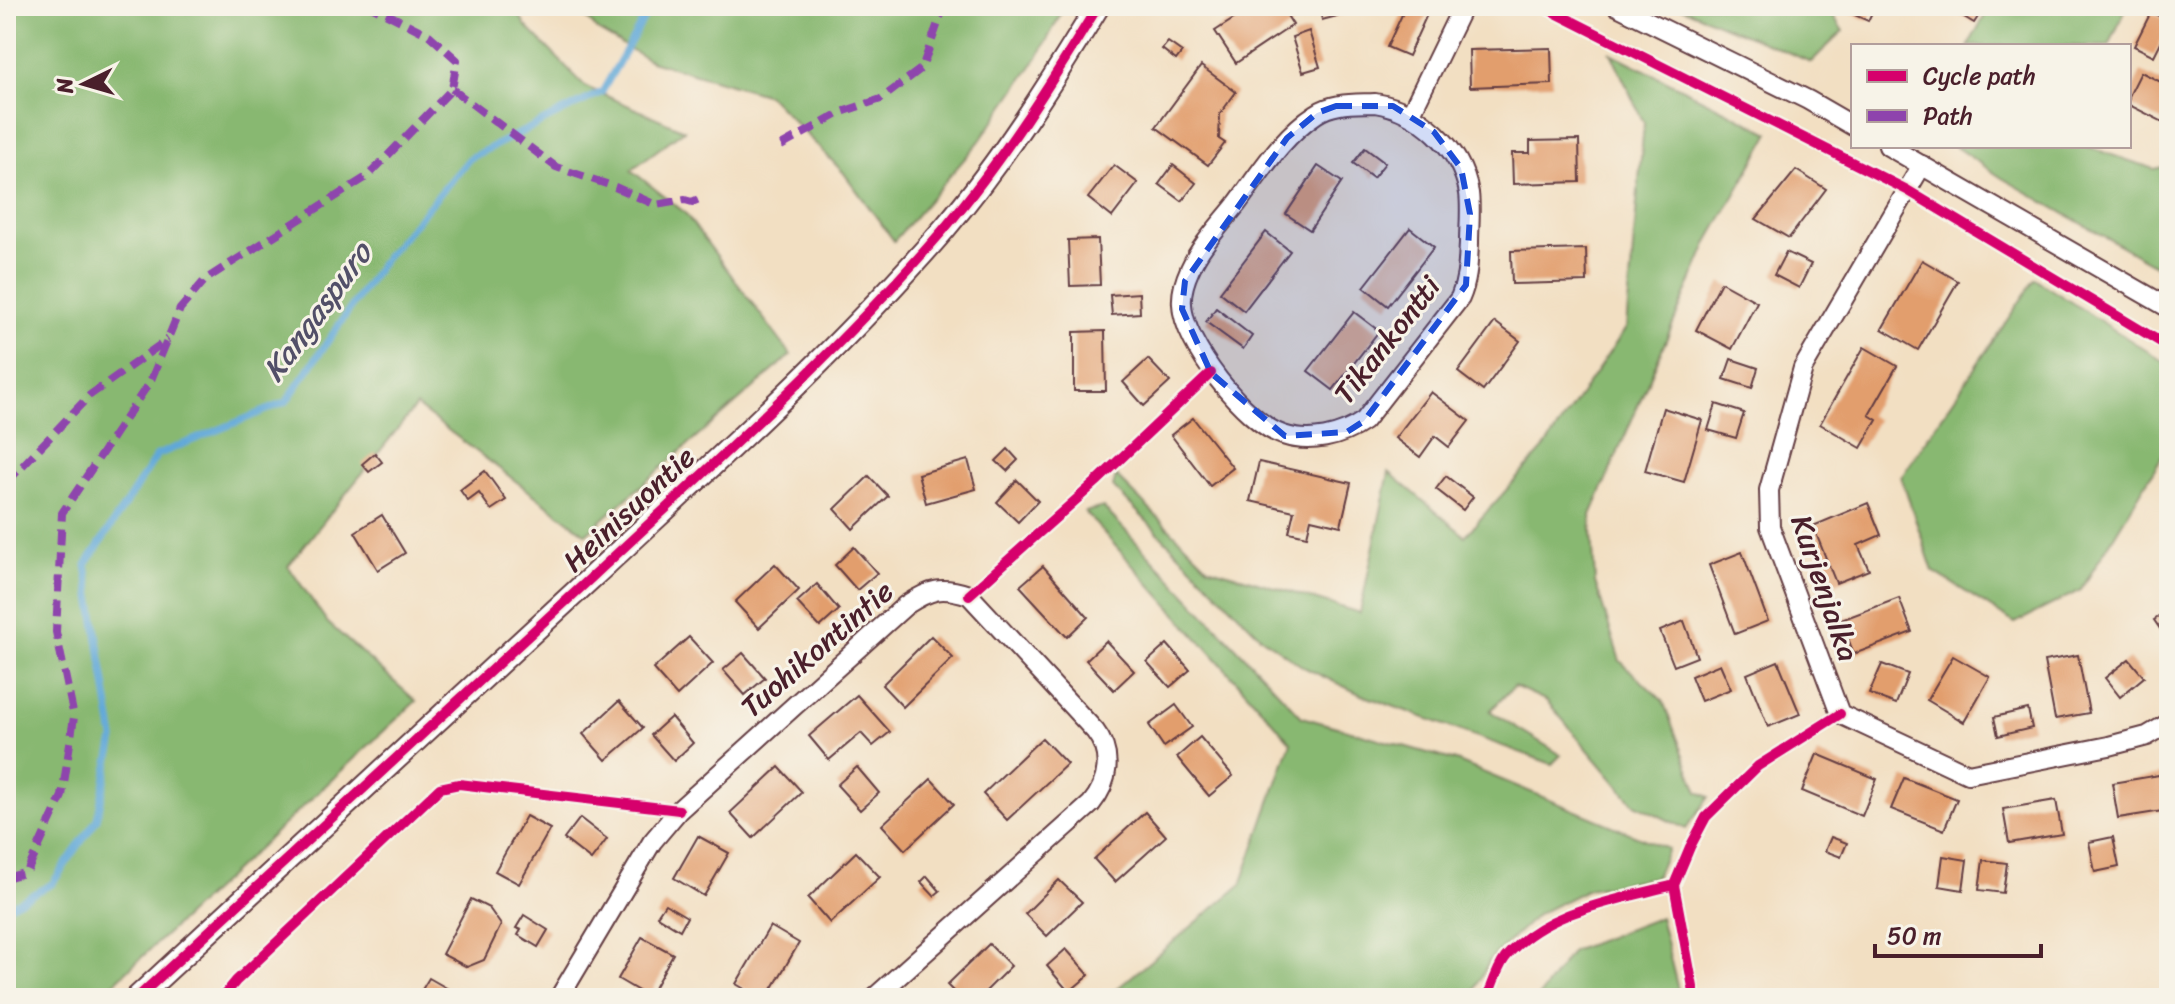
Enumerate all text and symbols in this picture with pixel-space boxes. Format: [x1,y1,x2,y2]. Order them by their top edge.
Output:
north arrow [44,44,124,124]
legend [1851,44,2131,148]
text: Cycle path [1923,55,2036,97]
text: N [44,76,85,96]
text: Path [1923,95,1973,137]
water label: Kangaspuro [246,228,389,394]
street label: Tikankontti [1319,262,1456,417]
street label: Heinisuontie [549,432,709,586]
street label: Kurjenjalka [1775,507,1875,669]
street label: Tuohikontintie [728,566,906,732]
scale bar [1875,908,2041,958]
text: 50 m [1887,915,1942,957]

